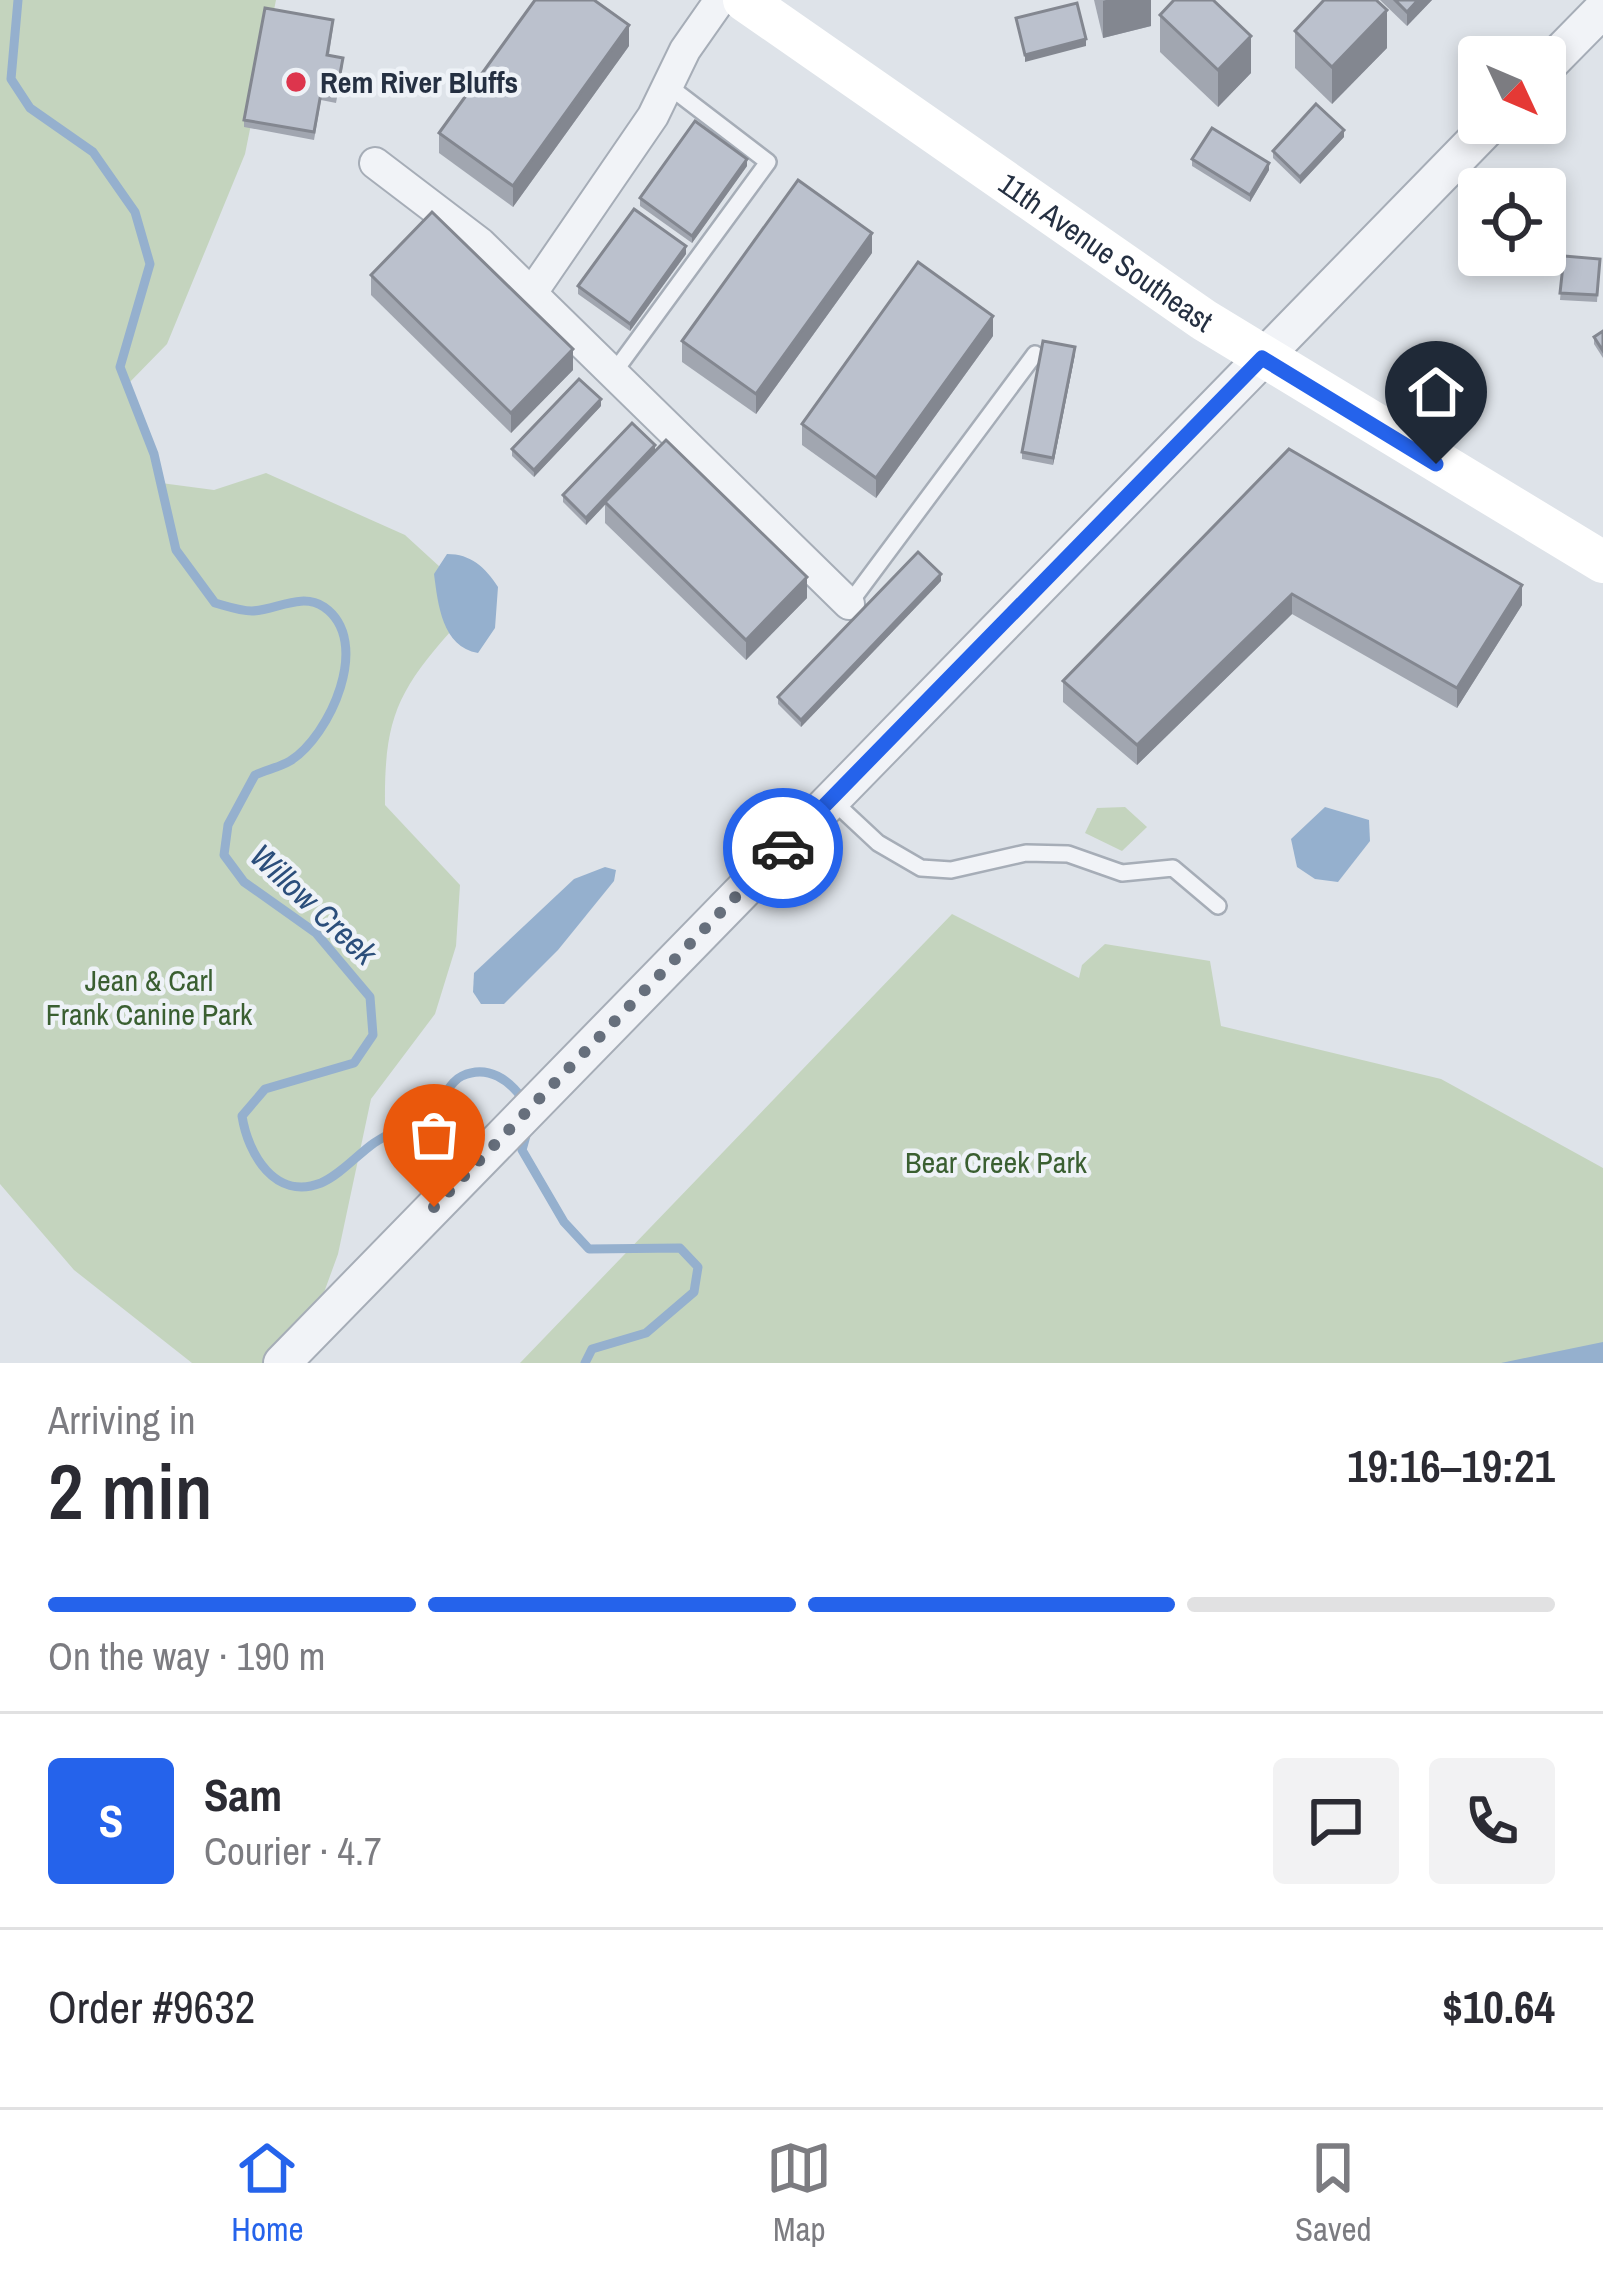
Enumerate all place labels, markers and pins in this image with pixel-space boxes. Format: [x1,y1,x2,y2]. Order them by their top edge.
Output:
place label: Rem River Bluffs [320,62,518,102]
marker: Rem River Bluffs [283,69,309,95]
pin [1385,341,1487,464]
pin [383,1084,485,1207]

